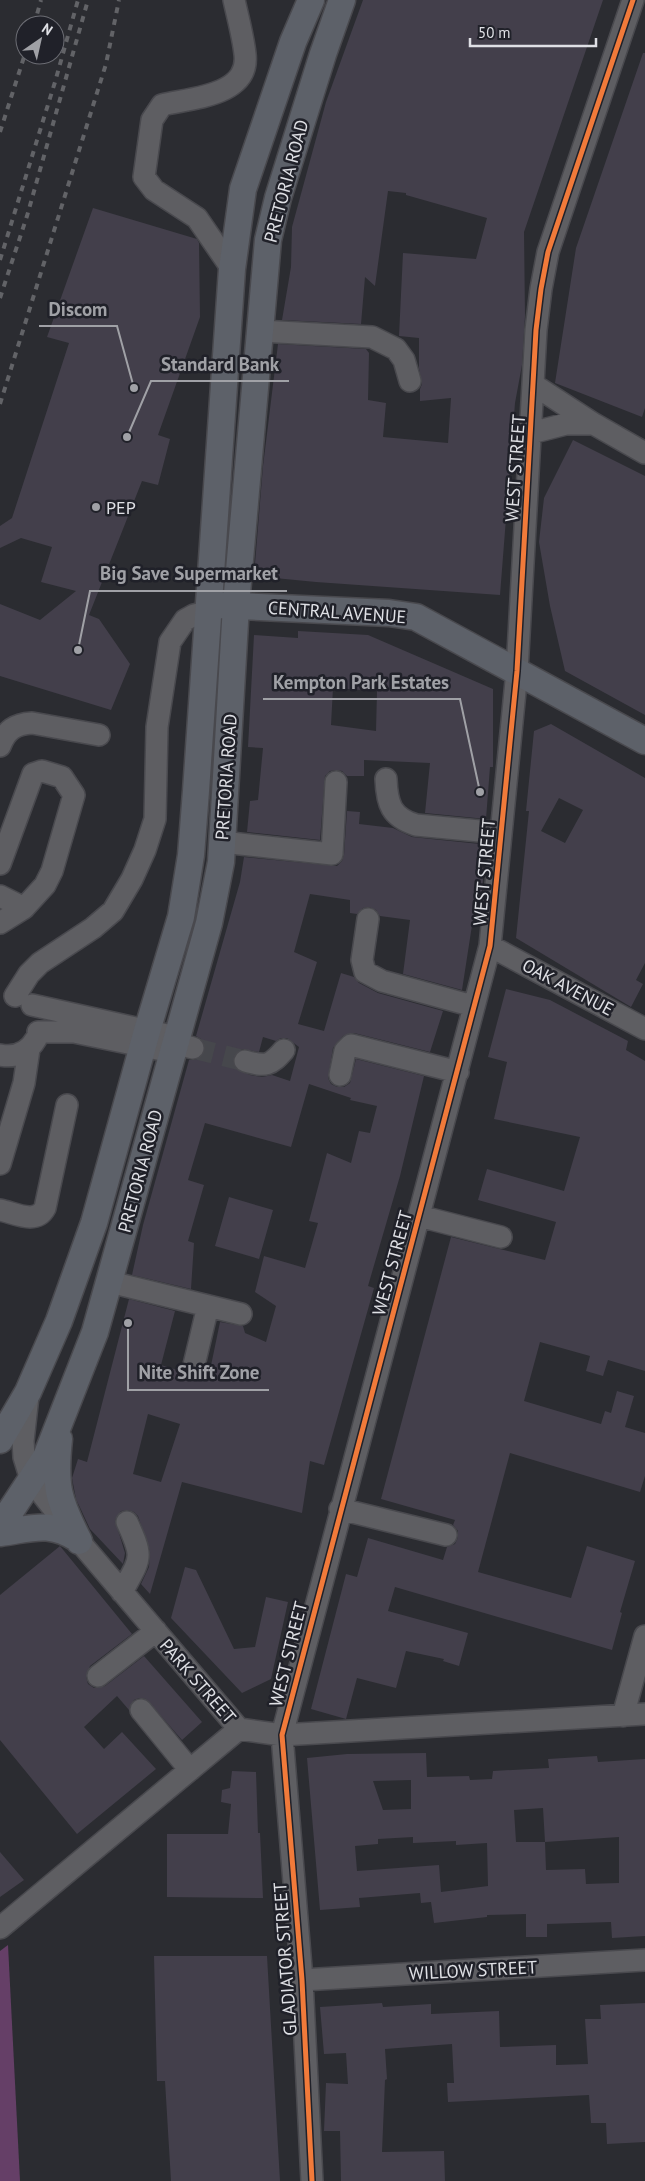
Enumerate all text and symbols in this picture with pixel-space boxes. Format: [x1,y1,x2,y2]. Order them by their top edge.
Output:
north arrow [15,15,65,65]
scale bar [470,15,596,47]
text: N [38,19,56,39]
text: 50 m [478,23,511,42]
street label: PRETORIA ROAD [259,117,313,245]
callout: Discom [39,292,117,326]
text: Discom [49,297,107,321]
callout: Standard Bank [151,347,289,381]
text: Standard Bank [161,352,280,376]
street label: WEST STREET [500,413,530,523]
place label: PEP [106,496,136,519]
marker: PEP [90,501,102,513]
callout: Big Save Supermarket [90,557,287,591]
text: Big Save Supermarket [100,561,278,585]
street label: CENTRAL AVENUE [267,596,407,628]
callout: Kempton Park Estates [263,665,460,699]
text: Kempton Park Estates [273,670,449,694]
street label: PRETORIA ROAD [210,713,242,841]
street label: WEST STREET [468,817,500,927]
street label: OAK AVENUE [518,953,618,1021]
street label: PRETORIA ROAD [113,1107,167,1235]
street label: WEST STREET [367,1208,417,1318]
callout: Nite Shift Zone [128,1356,269,1390]
text: Nite Shift Zone [138,1360,260,1384]
street label: WEST STREET [264,1599,312,1709]
street label: PARK STREET [155,1634,241,1728]
street label: GLADIATOR STREET [268,1881,302,2037]
street label: WILLOW STREET [408,1955,538,1985]

